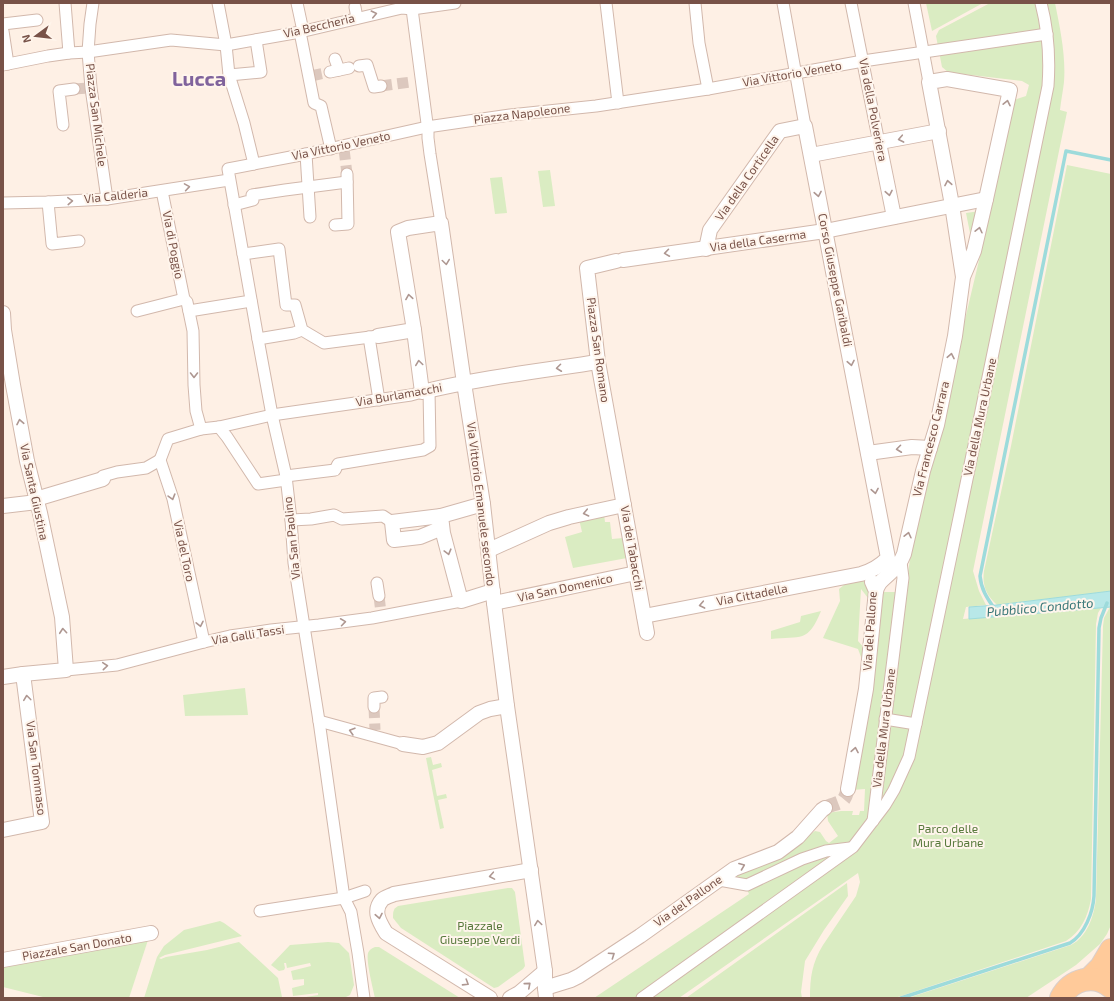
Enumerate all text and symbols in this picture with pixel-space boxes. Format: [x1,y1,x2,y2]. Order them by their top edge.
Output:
street label: Via Beccheria [282,10,356,40]
one-way arrow [370,10,377,19]
north arrow [16,16,56,56]
text: N [19,33,33,44]
street label: Via Vittorio Veneto [741,57,843,89]
street label: Via della Polveriera [857,57,891,163]
street label: Piazza San Michele [84,62,110,167]
district label: Lucca [172,66,226,90]
street label: Piazza Napoleone [473,100,571,126]
one-way arrow [1002,100,1010,106]
street label: Via Vittorio Veneto [290,128,392,162]
street label: Via della Corticella [711,132,781,223]
one-way arrow [898,134,904,142]
one-way arrow [944,180,953,186]
one-way arrow [184,183,190,192]
street label: Via Calderia [83,185,149,205]
one-way arrow [884,190,893,197]
one-way arrow [813,191,822,197]
one-way arrow [67,197,73,205]
street label: Via di Poggio [161,210,187,280]
street label: Corso Giuseppe Garibaldi [816,212,856,348]
street label: Via della Caserma [709,226,807,254]
one-way arrow [974,226,983,233]
one-way arrow [664,248,670,257]
one-way arrow [441,259,450,265]
one-way arrow [405,294,414,300]
street label: Piazza San Romano [585,296,613,404]
one-way arrow [946,353,954,359]
street label: Via della Mura Urbane [960,356,998,477]
one-way arrow [415,360,424,366]
one-way arrow [846,360,854,366]
one-way arrow [556,363,562,372]
one-way arrow [190,372,198,378]
street label: Via Francesco Carrara [909,379,951,498]
street label: Via Burlamacchi [355,380,443,409]
one-way arrow [16,419,24,425]
street label: Via Vittorio Emanuele secondo [465,421,499,587]
street label: Via Santa Giustina [18,442,52,541]
one-way arrow [896,444,902,453]
one-way arrow [871,488,879,494]
one-way arrow [167,494,176,501]
street label: Via San Paolino [280,496,302,580]
street label: Via dei Tabacchi [619,504,647,591]
one-way arrow [583,509,589,517]
street label: Via del Toro [172,519,198,583]
one-way arrow [904,532,912,538]
one-way arrow [443,548,452,555]
street label: Via San Domenico [516,570,614,604]
street label: Via Cittadella [715,580,789,608]
street label: Via del Pallone [859,591,879,671]
water label: Pubblico Condotto [986,594,1094,620]
one-way arrow [699,600,705,608]
one-way arrow [340,618,346,627]
one-way arrow [196,621,204,628]
street label: Via Galli Tassi [210,621,285,647]
one-way arrow [58,628,67,634]
one-way arrow [102,662,108,671]
street label: Via della Mura Urbane [869,667,897,788]
one-way arrow [22,695,31,701]
street label: Via San Tommaso [24,720,50,816]
one-way arrow [349,727,355,735]
one-way arrow [850,747,858,753]
park label: Parco delle Mura Urbane [912,821,984,849]
one-way arrow [739,862,746,870]
one-way arrow [489,871,495,880]
street label: Via del Pallone [651,872,724,929]
one-way arrow [374,912,382,919]
park label: Piazzale Giuseppe Verdi [440,918,520,946]
one-way arrow [534,920,543,926]
street label: Piazzale San Donato [21,929,133,963]
one-way arrow [608,952,615,960]
one-way arrow [462,978,469,985]
one-way arrow [524,983,531,990]

